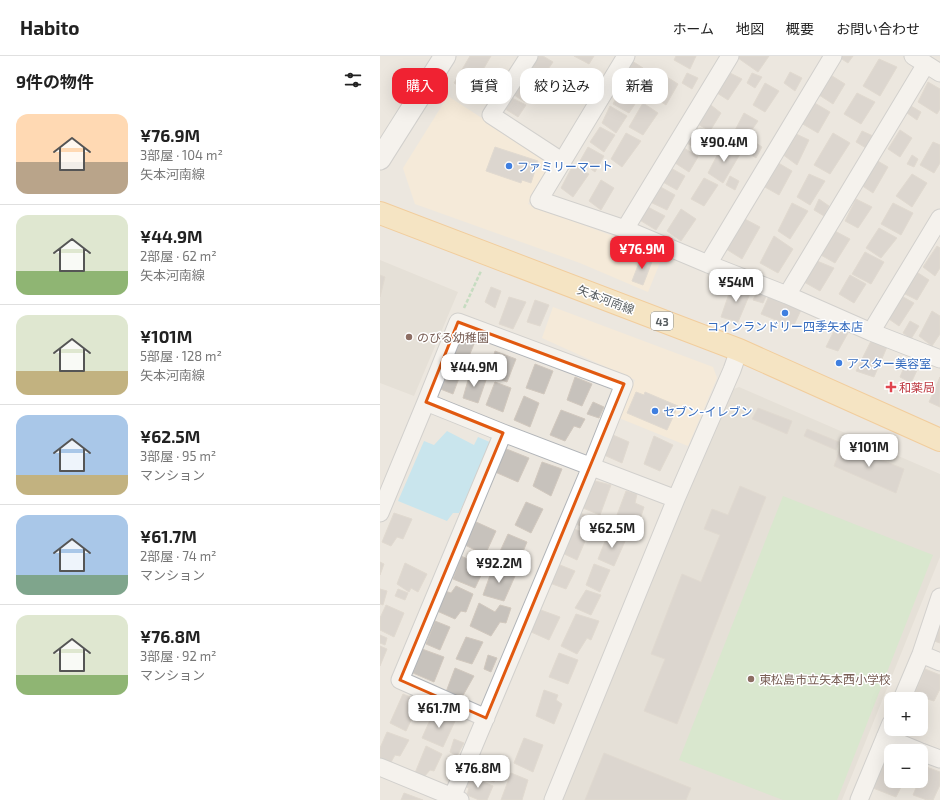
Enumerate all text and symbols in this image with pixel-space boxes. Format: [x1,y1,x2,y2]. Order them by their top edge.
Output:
text: Habito [20,16,80,39]
text: ホーム [672,20,714,37]
text: 地図 [736,20,764,37]
text: 概要 [786,20,814,37]
text: お問い合わせ [836,20,920,37]
chip: 購入 [392,68,448,104]
chip: 賃貸 [456,68,512,104]
chip: 絞り込み [520,68,604,104]
chip: 新着 [612,68,668,104]
icon: filters [342,69,364,91]
text: 9件の物件 [16,71,94,91]
text: ¥76.9M [140,125,200,145]
pin: ¥90.4M [691,129,757,163]
icon: home [48,130,96,178]
text: ¥90.4M [700,134,748,150]
text: 3部屋 · 104 m² [140,147,223,163]
place label: ファミリーマート [517,159,613,173]
marker: ファミリーマート [504,161,514,171]
text: 矢本河南線 [140,166,205,182]
text: ¥44.9M [140,226,203,246]
icon: home [48,231,96,279]
pin: ¥76.9M [609,236,675,270]
text: ¥76.9M [619,241,665,257]
text: 2部屋 · 62 m² [140,248,217,264]
text: 矢本河南線 [140,267,205,283]
pin: ¥54M [712,269,760,303]
text: ¥54M [718,274,754,290]
street label: 矢本河南線 [575,282,637,316]
marker: コインランドリー四季矢本店 [780,308,790,318]
road number: 43 [651,312,673,330]
place label: コインランドリー四季矢本店 [707,319,863,333]
text: ¥101M [140,326,192,346]
place label: のびる幼稚園 [417,330,489,344]
icon: home [48,331,96,379]
marker: のびる幼稚園 [404,332,414,342]
text: 5部屋 · 128 m² [140,348,222,364]
pin: ¥44.9M [441,354,507,388]
place label: アスター美容室 [847,356,931,370]
marker: アスター美容室 [834,358,844,368]
text: ¥44.9M [450,359,498,375]
text: 矢本河南線 [140,367,205,383]
place label: 和薬局 [899,380,935,394]
marker: 和薬局 [886,382,896,392]
place label: セブン-イレブン [663,404,752,418]
marker: セブン-イレブン [650,406,660,416]
text: ¥62.5M [140,426,200,446]
icon: home [48,431,96,479]
pin: ¥101M [841,434,897,468]
text: ¥101M [849,439,889,455]
text: 3部屋 · 95 m² [140,448,216,464]
text: マンション [140,467,205,483]
pin: ¥62.5M [579,515,645,549]
text: ¥62.5M [589,520,635,536]
text: ¥61.7M [140,526,197,546]
icon: home [48,531,96,579]
text: 2部屋 · 74 m² [140,548,217,564]
pin: ¥92.2M [466,550,532,584]
text: ¥92.2M [476,555,522,571]
text: マンション [140,567,205,583]
text: ¥76.8M [140,626,201,646]
icon: home [48,631,96,679]
text: 3部屋 · 92 m² [140,648,217,664]
text: マンション [140,667,205,683]
place label: 東松島市立矢本西小学校 [759,672,891,686]
marker: 東松島市立矢本西小学校 [746,674,756,684]
map controls [884,692,928,788]
button: + [884,692,928,736]
pin: ¥61.7M [406,695,472,729]
text: ¥61.7M [417,700,461,716]
button: − [884,744,928,788]
pin: ¥76.8M [445,755,511,789]
text: ¥76.8M [455,760,501,776]

